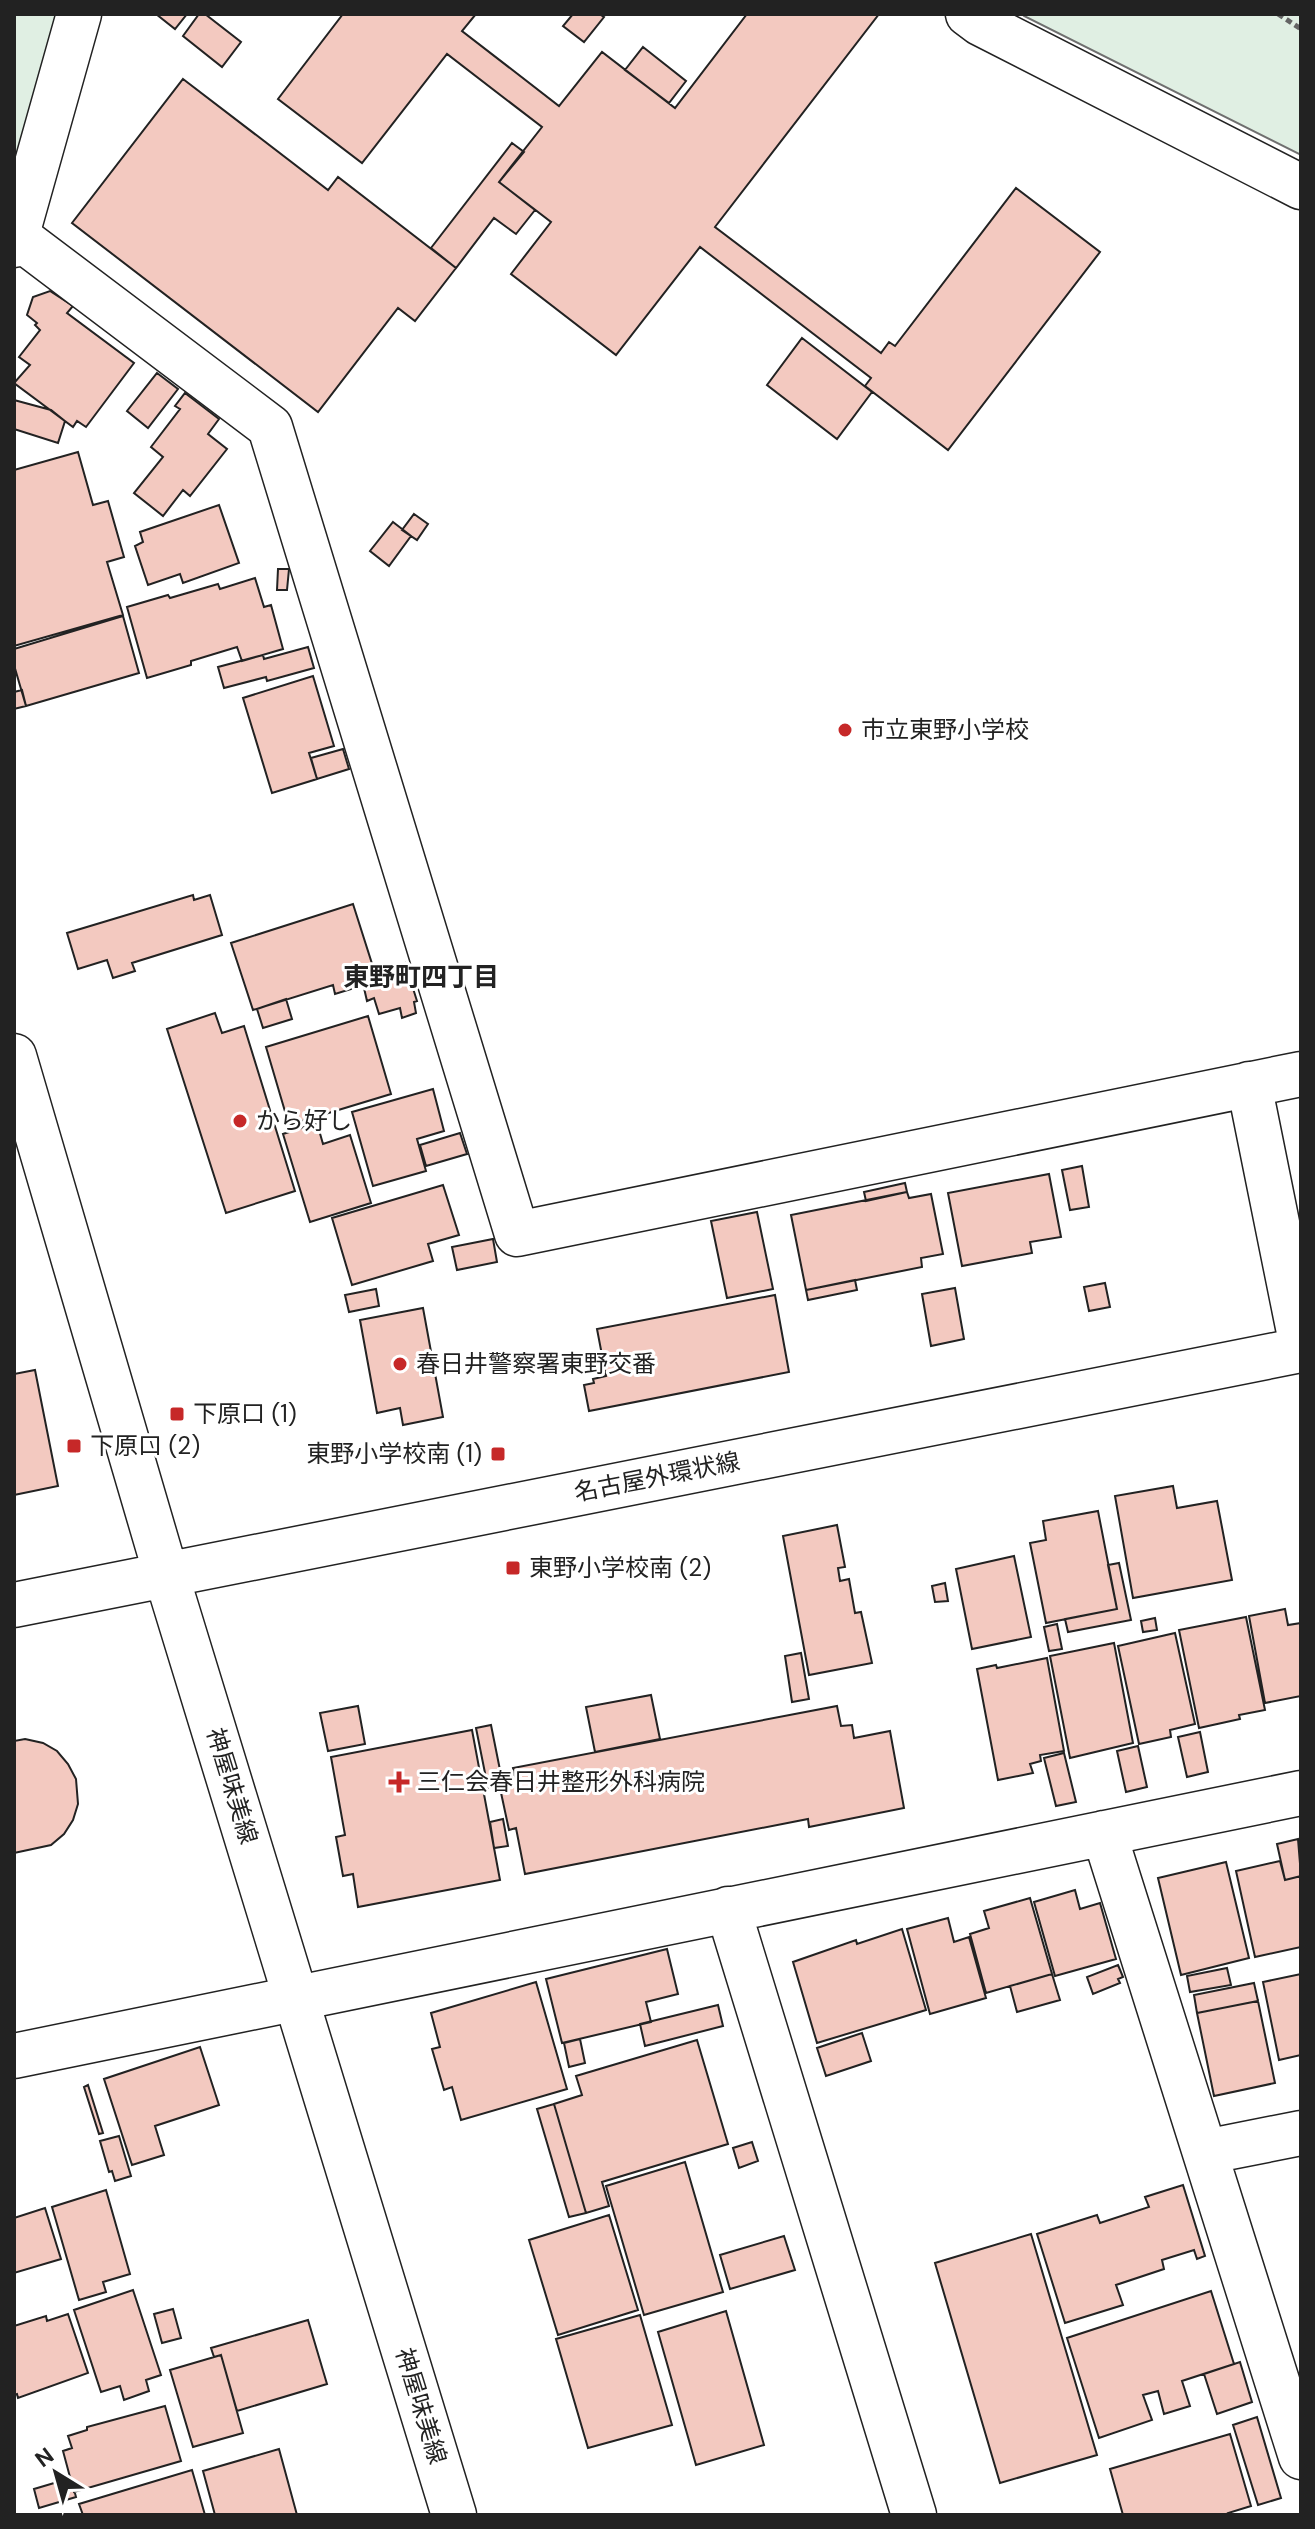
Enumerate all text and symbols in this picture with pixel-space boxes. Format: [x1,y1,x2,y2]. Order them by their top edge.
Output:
place label: 市立東野小学校 [861,714,1029,745]
marker: 市立東野小学校 [836,721,854,739]
district label: 東野町四丁目 [343,960,499,994]
place label: から好し [256,1105,352,1136]
marker: から好し [231,1112,249,1130]
place label: 春日井警察署東野交番 [416,1348,656,1379]
marker: 春日井警察署東野交番 [391,1355,409,1373]
place label: 下原口 (1) [193,1398,297,1429]
marker: 下原口 (1) [168,1405,186,1423]
place label: 下原口 (2) [90,1430,200,1461]
marker: 下原口 (2) [65,1437,83,1455]
place label: 東野小学校南 (1) [306,1438,482,1469]
marker: 東野小学校南 (1) [489,1445,507,1463]
street label: 名古屋外環状線 [571,1445,742,1508]
place label: 東野小学校南 (2) [529,1552,711,1583]
marker: 東野小学校南 (2) [504,1559,522,1577]
street label: 神屋味美線 [200,1724,265,1848]
place label: 三仁会春日井整形外科病院 [417,1766,705,1797]
marker: 三仁会春日井整形外科病院 [388,1771,410,1793]
street label: 神屋味美線 [389,2344,454,2468]
north arrow [16,2433,96,2513]
text: N [29,2441,59,2474]

